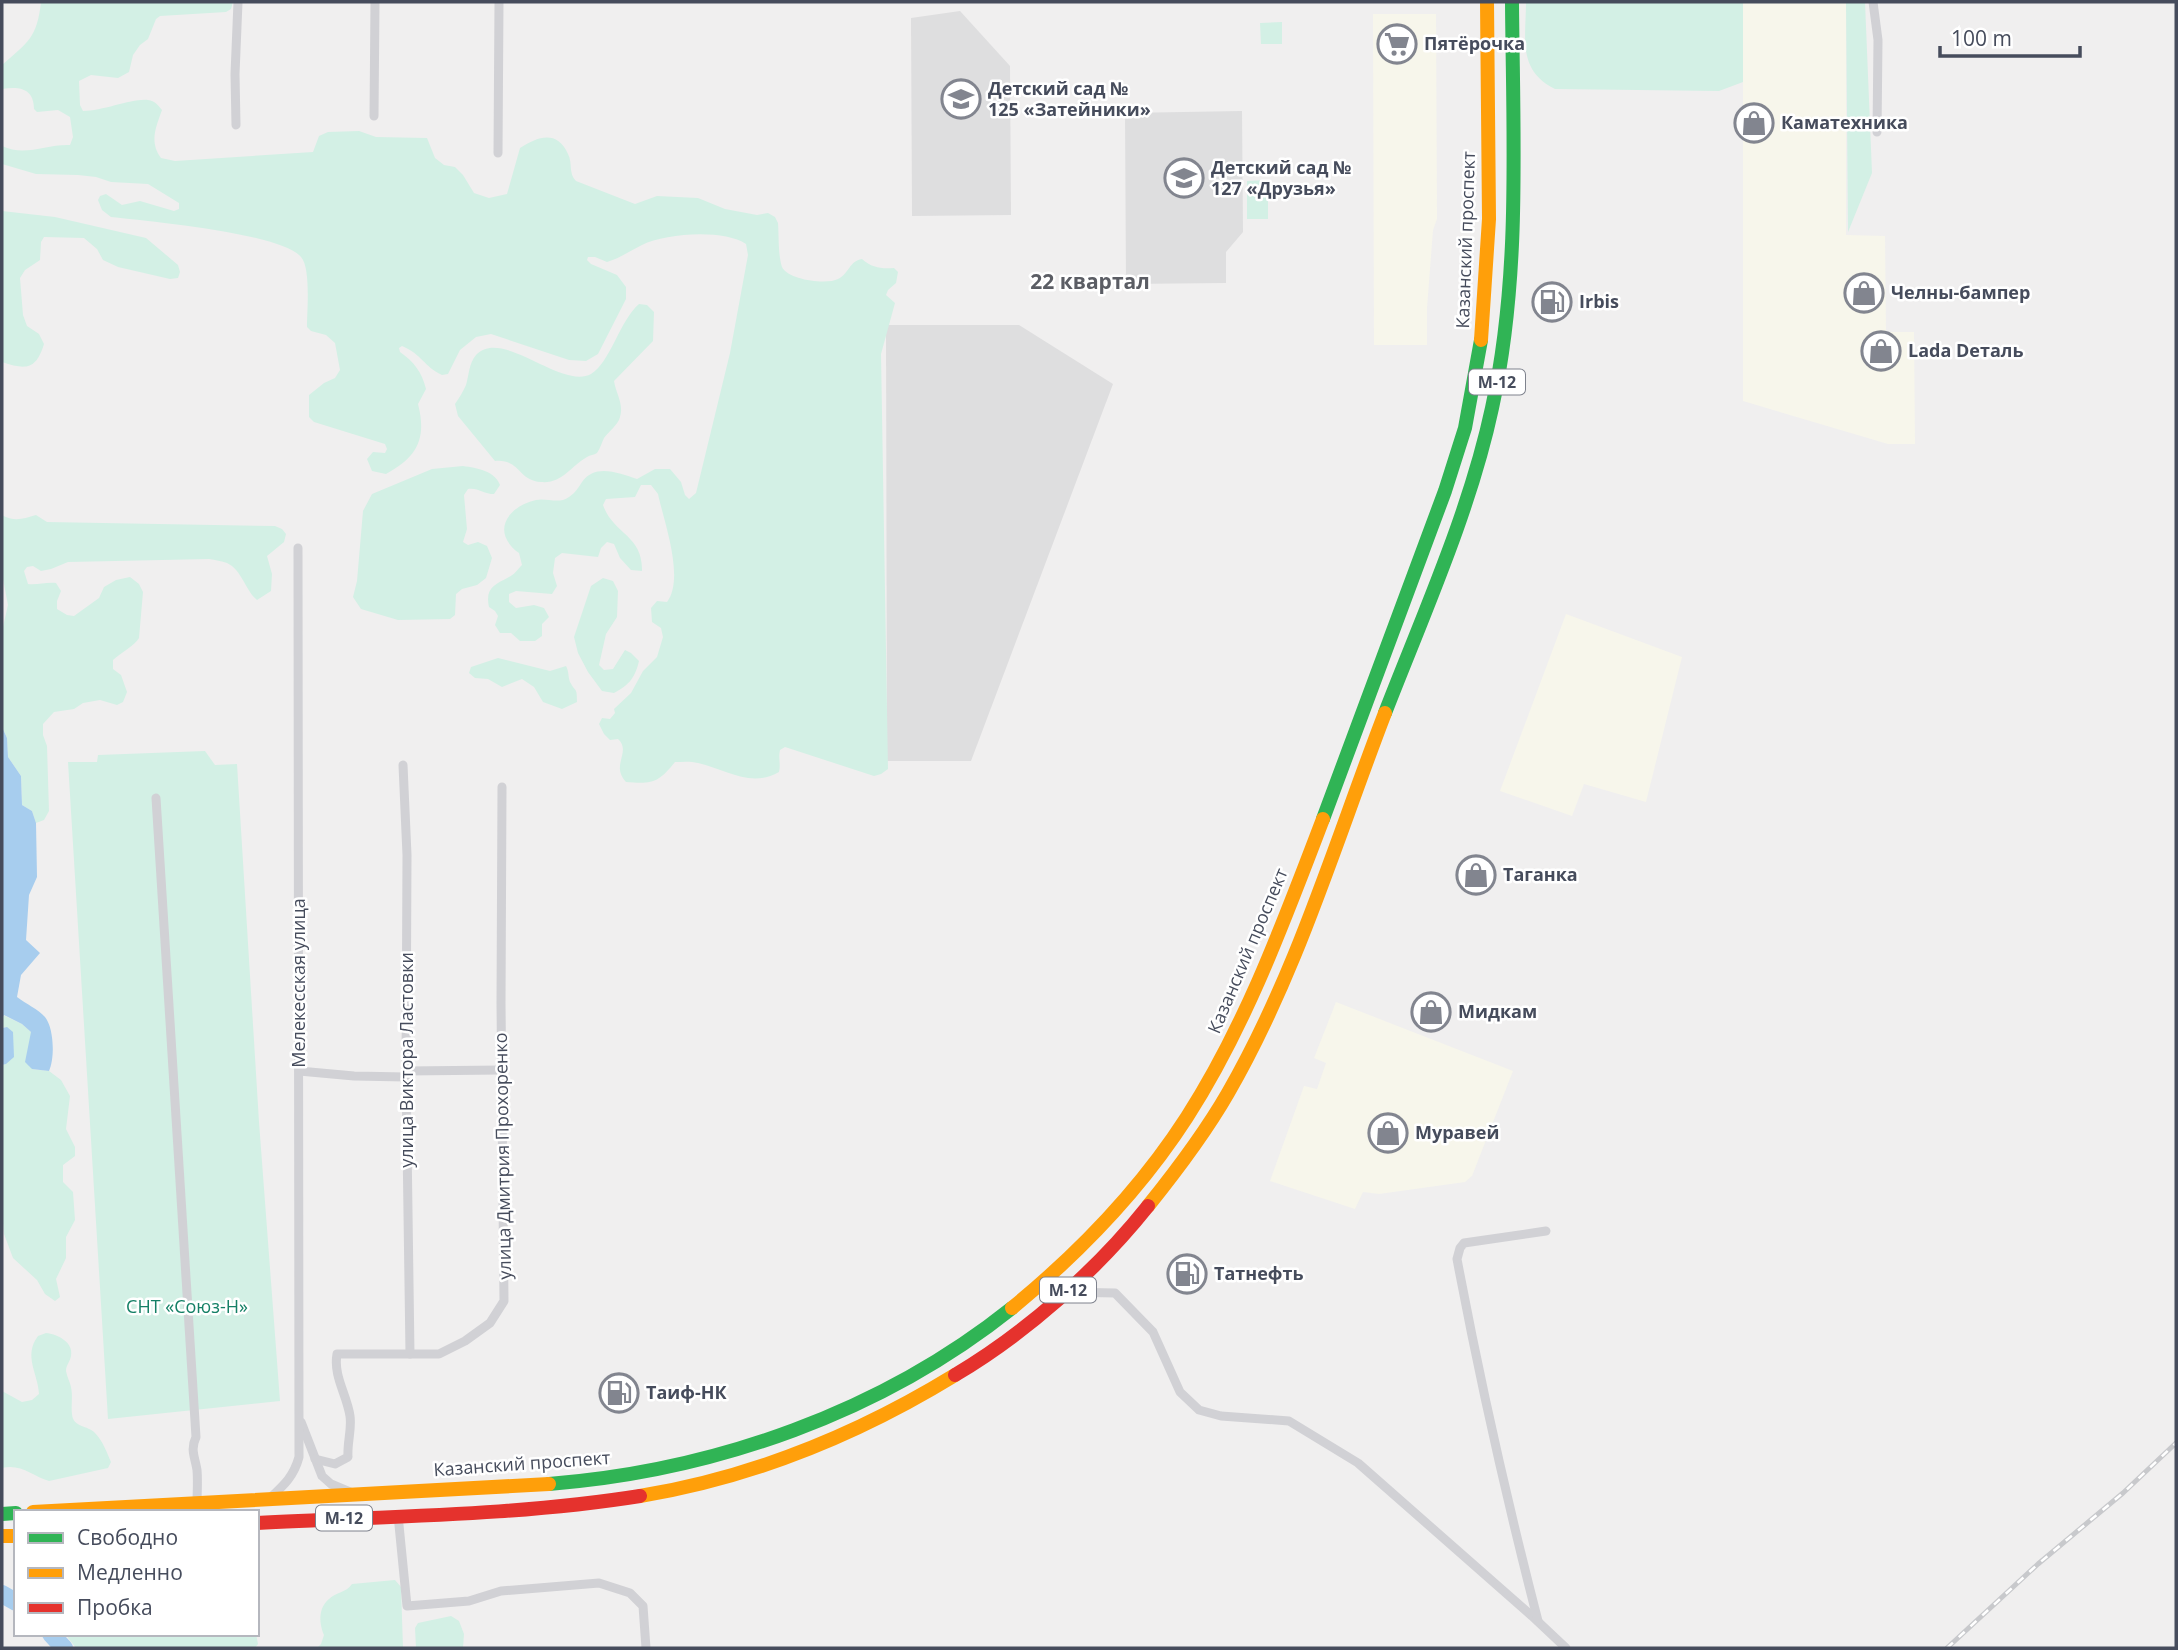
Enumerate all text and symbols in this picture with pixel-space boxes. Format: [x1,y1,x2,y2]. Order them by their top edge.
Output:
scale bar [1940,14,2080,58]
supermarket icon: Пятёрочка [1376,23,1418,65]
text: 100 m [1951,24,2012,52]
place label: Пятёрочка [1424,31,1525,55]
place label: Детский сад № 125 «Затейники» [988,76,1151,121]
school or university icon: Детский сад № 125 «Затейники» [940,78,982,120]
shop icon: Каматехника [1733,102,1775,144]
place label: Каматехника [1781,110,1908,134]
street label: Казанский проспект [1450,150,1480,329]
place label: Детский сад № 127 «Друзья» [1211,155,1352,200]
school or university icon: Детский сад № 127 «Друзья» [1163,157,1205,199]
district label: 22 квартал [1030,267,1150,295]
shop icon: Челны-бампер [1843,272,1885,314]
place label: Челны-бампер [1891,280,2030,304]
fuel station icon: Irbis [1531,281,1573,323]
place label: Irbis [1579,289,1619,313]
shop icon: Lada Dеталь [1860,330,1902,372]
place label: Lada Dеталь [1908,338,2023,362]
road number: М-12 [1469,370,1525,394]
shop icon: Таганка [1455,854,1497,896]
place label: Таганка [1503,862,1578,886]
street label: Казанский проспект [1201,864,1293,1037]
street label: Мелекесская улица [286,898,310,1068]
street label: улица Виктора Ластовки [394,952,418,1168]
shop icon: Мидкам [1410,991,1452,1033]
place label: Мидкам [1458,999,1537,1023]
street label: улица Дмитрия Прохоренко [488,1032,516,1280]
shop icon: Муравей [1367,1112,1409,1154]
place label: Муравей [1415,1120,1499,1144]
fuel station icon: Татнефть [1166,1253,1208,1295]
place label: Татнефть [1214,1261,1303,1285]
road number: М-12 [1040,1278,1096,1302]
park label: СНТ «Союз-Н» [126,1294,248,1318]
fuel station icon: Таиф-НК [598,1372,640,1414]
place label: Таиф-НК [646,1380,727,1404]
street label: Казанский проспект [433,1445,612,1481]
road number: М-12 [316,1506,372,1530]
legend [14,1510,259,1636]
text: Свободно [77,1523,178,1551]
text: Медленно [77,1558,183,1586]
text: Пробка [77,1593,153,1621]

